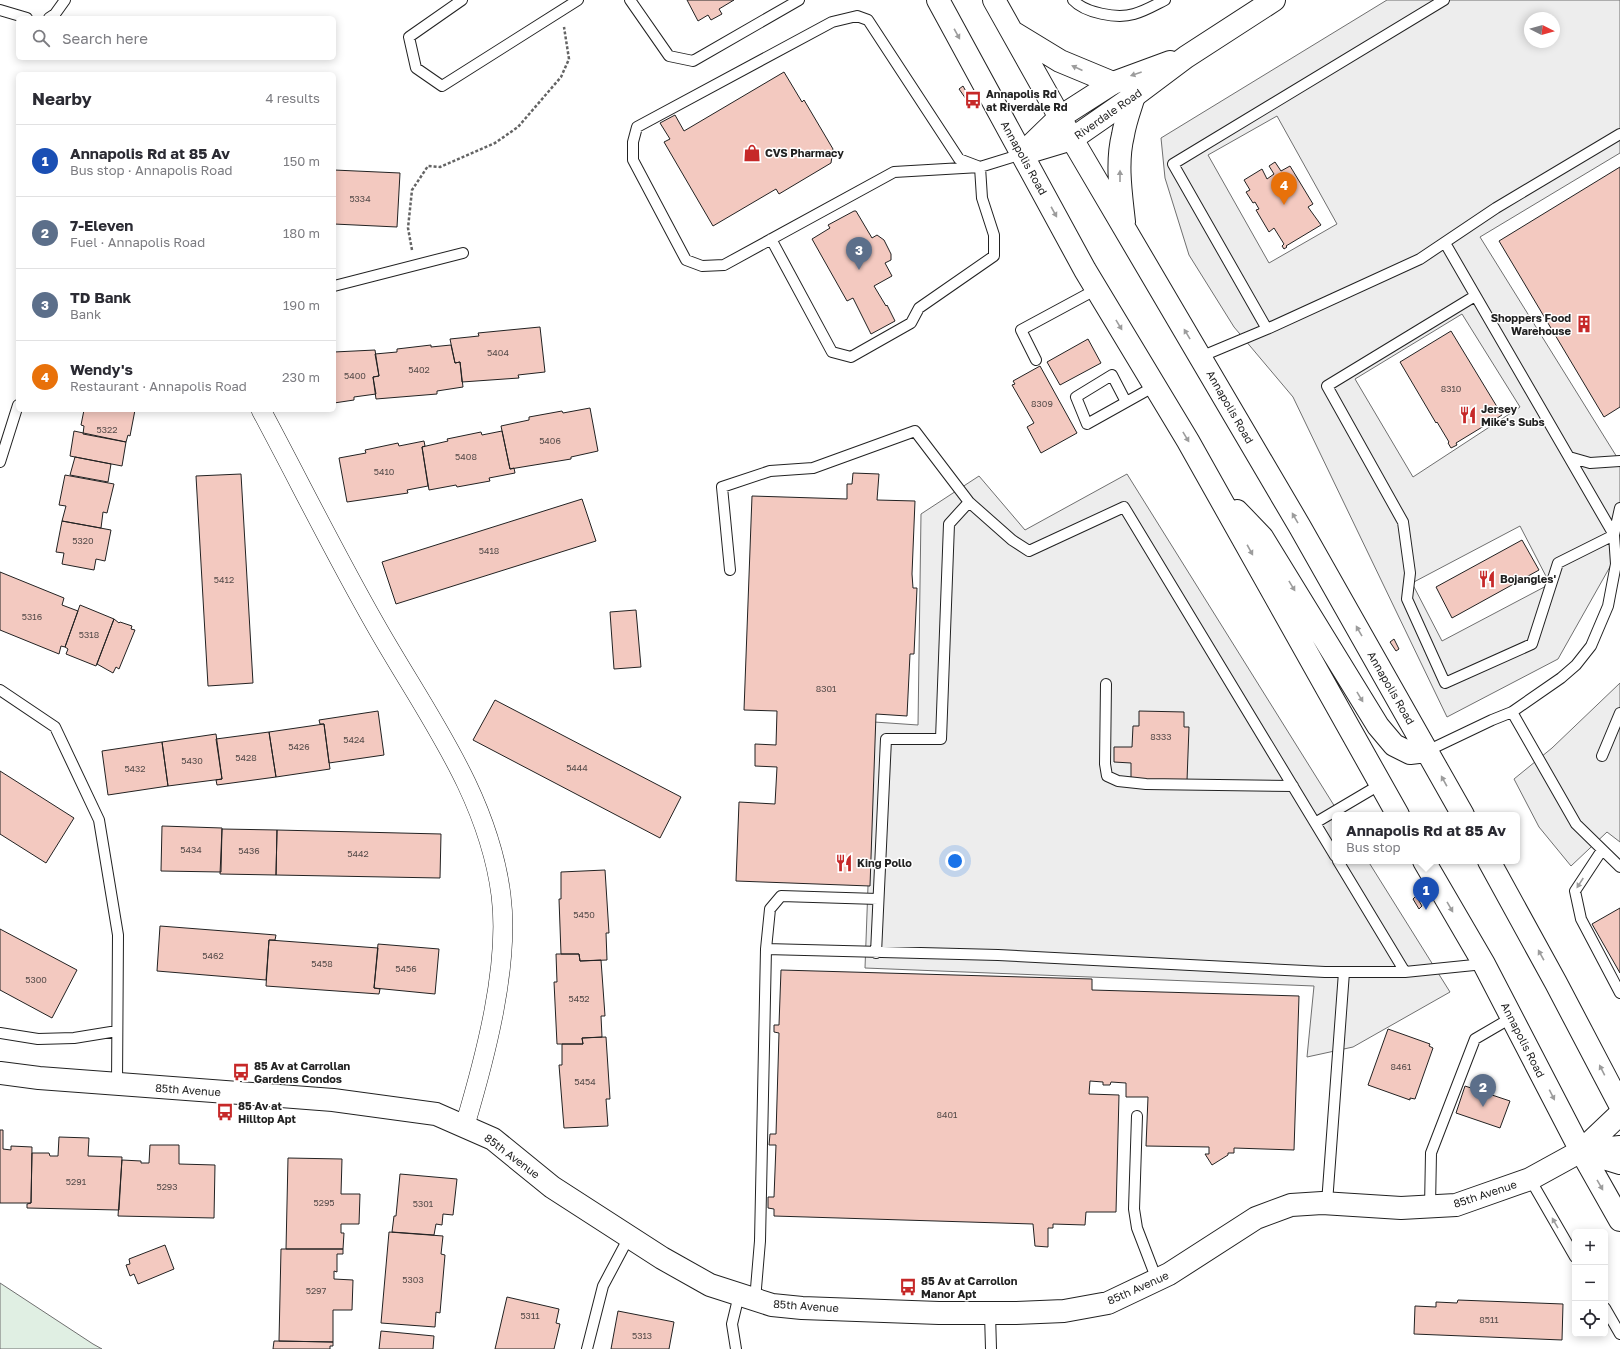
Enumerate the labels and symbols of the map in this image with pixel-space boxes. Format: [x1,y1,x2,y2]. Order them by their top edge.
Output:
north arrow [1524,12,1560,48]
one-way arrow [954,28,960,40]
one-way arrow [1070,65,1082,71]
one-way arrow [1130,71,1142,77]
street label: Riverdale Road [1071,85,1144,142]
place label: Annapolis Rd at Riverdale Rd [986,87,1068,113]
bus stop icon: Annapolis Rd at Riverdale Rd [963,90,983,110]
street label: Annapolis Road [999,119,1050,197]
shop icon: CVS Pharmacy [742,143,762,163]
place label: CVS Pharmacy [765,146,844,159]
one-way arrow [1117,169,1123,182]
pin: 4 [1271,172,1297,205]
house number: 5334 [349,193,371,204]
one-way arrow [1051,206,1057,218]
pin: 3 [846,237,872,270]
place label: Shoppers Food Warehouse [1491,311,1571,337]
building icon: Shoppers Food Warehouse [1574,314,1594,334]
one-way arrow [1115,319,1122,331]
one-way arrow [1183,328,1190,340]
house number: 5404 [487,347,509,358]
house number: 5402 [408,364,430,375]
street label: Annapolis Road [1204,368,1257,446]
house number: 5400 [344,370,366,381]
house number: 8310 [1441,383,1462,394]
house number: 8309 [1031,398,1053,409]
place label: Jersey Mike's Subs [1481,402,1545,428]
restaurant icon: Jersey Mike's Subs [1458,405,1478,425]
house number: 5322 [97,424,117,435]
one-way arrow [1182,431,1189,442]
house number: 5406 [539,435,561,446]
house number: 5408 [455,451,477,462]
house number: 5410 [374,466,395,477]
one-way arrow [1291,512,1298,524]
house number: 5320 [72,535,94,546]
one-way arrow [1246,544,1253,556]
house number: 5418 [479,545,499,556]
restaurant icon: Bojangles' [1477,569,1497,589]
place label: Bojangles' [1500,572,1556,585]
house number: 5412 [214,574,234,585]
one-way arrow [1289,580,1296,592]
house number: 5316 [22,611,42,622]
one-way arrow [1356,625,1363,637]
house number: 5318 [79,629,99,640]
street label: Annapolis Road [1365,649,1418,727]
house number: 8301 [816,683,837,694]
one-way arrow [1356,692,1364,702]
house number: 8333 [1150,731,1172,742]
house number: 5424 [343,734,365,745]
house number: 5426 [288,741,310,752]
house number: 5428 [235,752,257,763]
house number: 5430 [181,755,203,766]
house number: 5444 [566,762,588,773]
house number: 5432 [124,763,146,774]
one-way arrow [1440,775,1447,787]
house number: 5434 [180,844,202,855]
house number: 5436 [238,845,260,856]
house number: 5442 [347,848,369,859]
your location [945,851,965,871]
restaurant icon: King Pollo [834,853,854,873]
place label: King Pollo [857,856,912,869]
pin: 1 [1413,877,1439,910]
one-way arrow [1576,877,1584,888]
one-way arrow [1447,901,1454,913]
house number: 5450 [573,909,595,920]
one-way arrow [1538,949,1545,961]
house number: 5462 [202,950,224,961]
house number: 5458 [311,958,333,969]
house number: 5456 [395,963,417,974]
house number: 5300 [25,974,47,985]
house number: 5452 [568,993,590,1004]
street label: Annapolis Road [1499,1000,1548,1079]
place label: 85 Av at Carrollan Gardens Condos [254,1059,351,1085]
house number: 8461 [1391,1061,1412,1072]
bus stop icon: 85 Av at Carrollan Gardens Condos [231,1062,251,1082]
one-way arrow [1599,1065,1605,1076]
pin: 2 [1470,1074,1496,1107]
house number: 5454 [574,1076,596,1087]
street label: 85th Avenue [155,1081,221,1098]
one-way arrow [1548,1090,1555,1101]
place label: 85 Av at Hilltop Apt [238,1099,297,1125]
bus stop icon: 85 Av at Hilltop Apt [215,1102,235,1122]
house number: 8401 [937,1109,958,1120]
street label: 85th Avenue [482,1131,543,1181]
house number: 5291 [66,1176,87,1187]
street label: 85th Avenue [1452,1177,1518,1210]
one-way arrow [1597,1179,1604,1191]
house number: 5293 [156,1181,178,1192]
house number: 5295 [313,1197,335,1208]
house number: 5301 [413,1198,434,1209]
one-way arrow [1552,1217,1559,1229]
street label: 85th Avenue [1105,1268,1171,1307]
house number: 5303 [402,1274,424,1285]
place label: 85 Av at Carrollon Manor Apt [921,1274,1018,1300]
bus stop icon: 85 Av at Carrollon Manor Apt [898,1277,918,1297]
house number: 5297 [306,1285,327,1296]
street label: 85th Avenue [773,1297,839,1314]
house number: 5311 [520,1310,540,1321]
house number: 8511 [1479,1314,1499,1325]
house number: 5313 [632,1330,652,1341]

